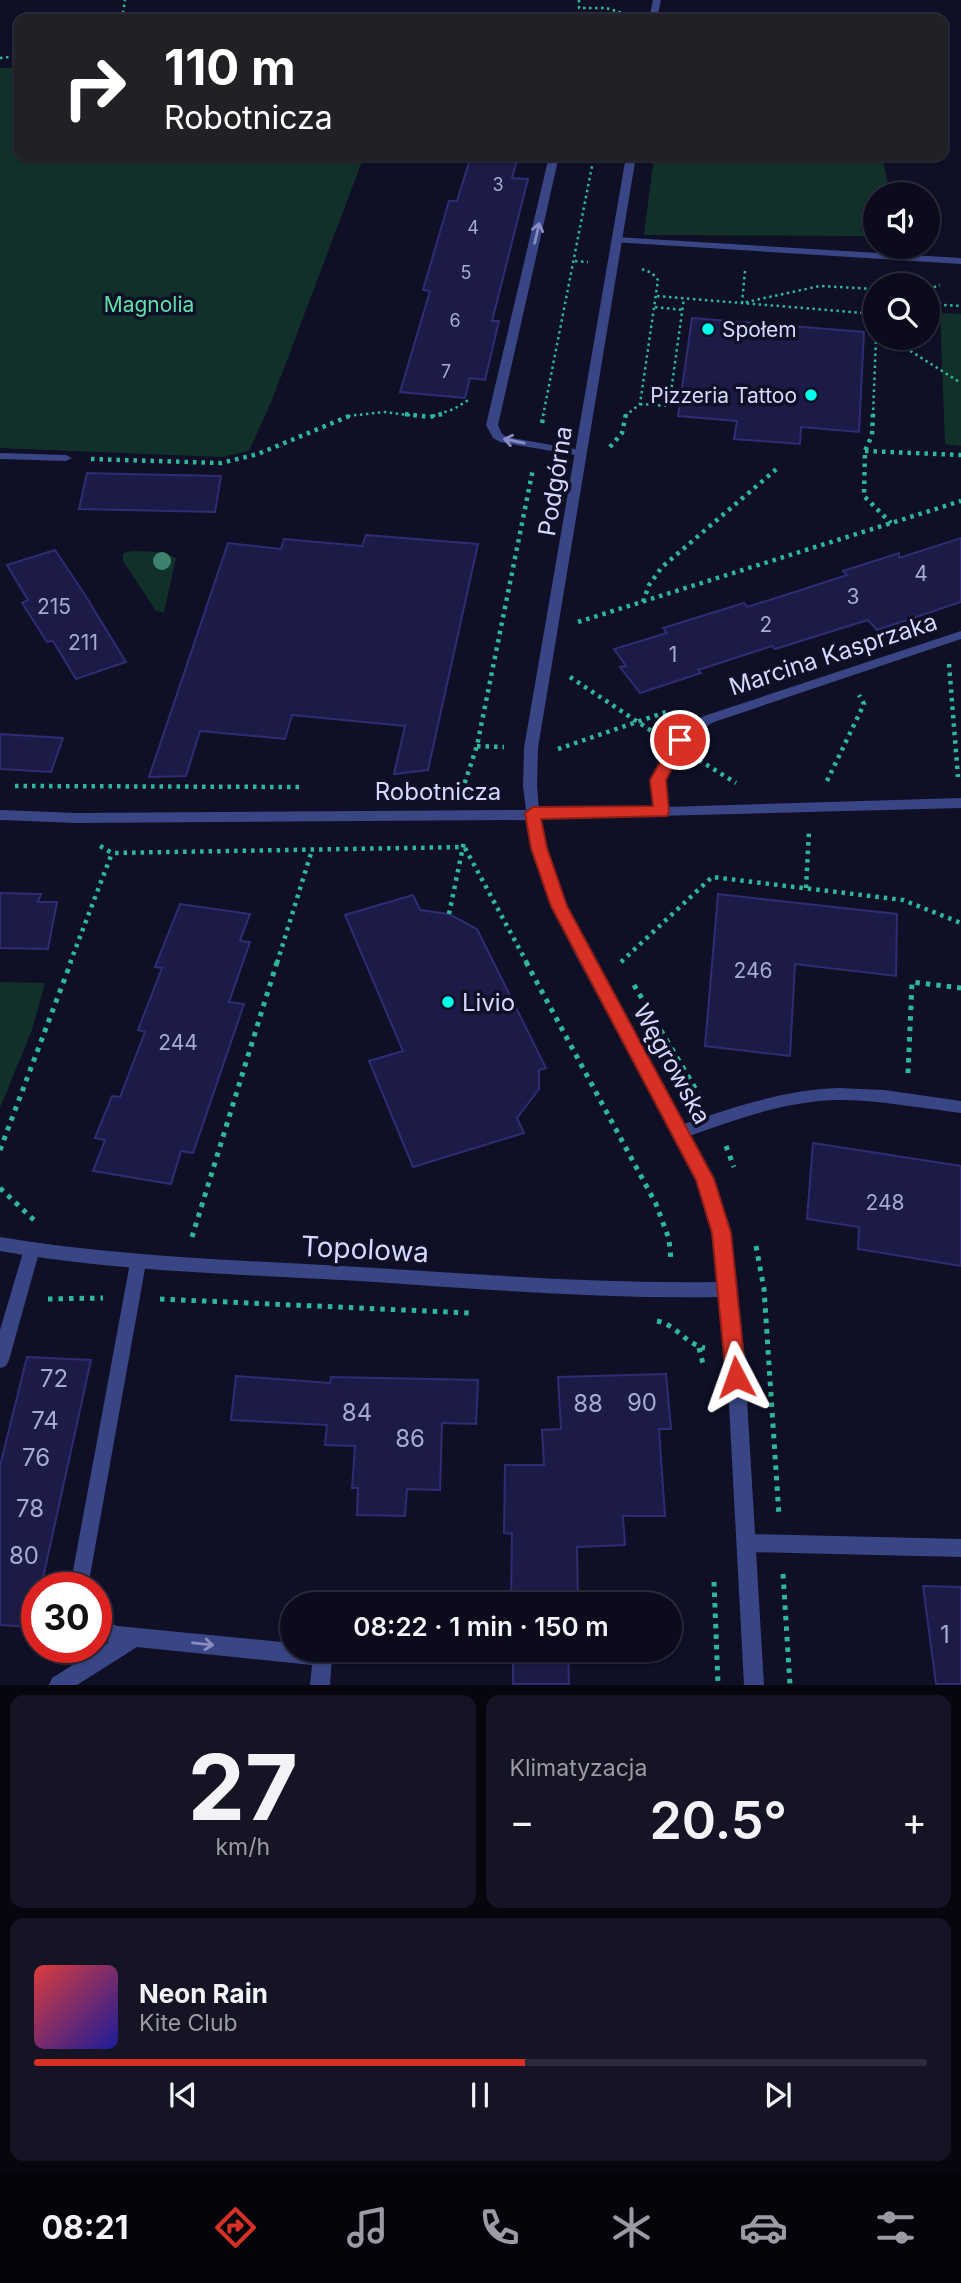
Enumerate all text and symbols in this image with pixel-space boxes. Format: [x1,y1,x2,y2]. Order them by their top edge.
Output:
text: 110 m [164,38,296,97]
icon: right [49,42,140,133]
text: Robotnicza [164,98,333,137]
house number: 3 [492,174,504,195]
map controls [863,182,940,350]
button: sound [863,182,940,259]
house number: 4 [467,217,479,238]
one-way arrow [530,222,544,245]
house number: 5 [461,262,471,283]
button: search [863,273,940,350]
park label: Magnolia [104,292,194,317]
house number: 6 [449,310,461,331]
place label: Społem [722,317,797,342]
marker: Społem [700,321,716,337]
house number: 7 [441,361,451,382]
place label: Pizzeria Tattoo [650,383,797,408]
marker: Pizzeria Tattoo [803,387,819,403]
street label: Podgórna [532,424,578,538]
one-way arrow [503,434,526,448]
house number: 4 [914,561,928,586]
house number: 3 [847,584,859,609]
house number: 215 [37,594,71,619]
street label: Marcina Kasprzaka [725,607,941,701]
house number: 2 [760,612,772,637]
house number: 211 [68,630,98,655]
house number: 1 [669,642,677,667]
pin [650,710,710,770]
icon: arrive [661,721,699,759]
street label: Robotnicza [375,777,501,806]
house number: 246 [733,958,773,983]
place label: Livio [462,988,515,1017]
marker: Livio [440,994,456,1010]
street label: Węgrowska [627,999,717,1129]
house number: 244 [158,1030,198,1055]
house number: 248 [865,1190,905,1215]
street label: Topolowa [300,1229,430,1269]
position arrow [699,1340,773,1414]
house number: 72 [40,1364,68,1393]
house number: 90 [627,1388,657,1417]
house number: 88 [573,1389,603,1418]
house number: 84 [342,1398,372,1427]
house number: 74 [31,1406,59,1435]
house number: 86 [395,1424,425,1453]
house number: 76 [22,1443,50,1472]
house number: 78 [16,1494,44,1523]
house number: 80 [9,1541,39,1570]
speed limit sign: 30 [21,1572,112,1663]
text: 08:22 · 1 min · 150 m [353,1611,609,1642]
house number: 1 [940,1620,950,1649]
one-way arrow [192,1637,214,1650]
text: 27 [188,1732,298,1842]
text: Klimatyzacja [510,1754,647,1782]
text: 20.5° [649,1789,787,1852]
text: − [510,1798,535,1844]
text: + [902,1798,927,1844]
text: km/h [215,1833,270,1861]
text: Neon Rain [139,1978,268,2009]
text: Kite Club [139,2009,238,2037]
icon: previous [164,2076,202,2114]
icon: pause [461,2076,499,2114]
icon: next [759,2076,797,2114]
icon: directions [211,2203,260,2252]
icon: music [343,2203,392,2252]
icon: phone [475,2203,524,2252]
icon: climate [607,2203,656,2252]
icon: car [739,2203,788,2252]
icon: filters [871,2203,920,2252]
text: 08:21 [41,2208,128,2247]

